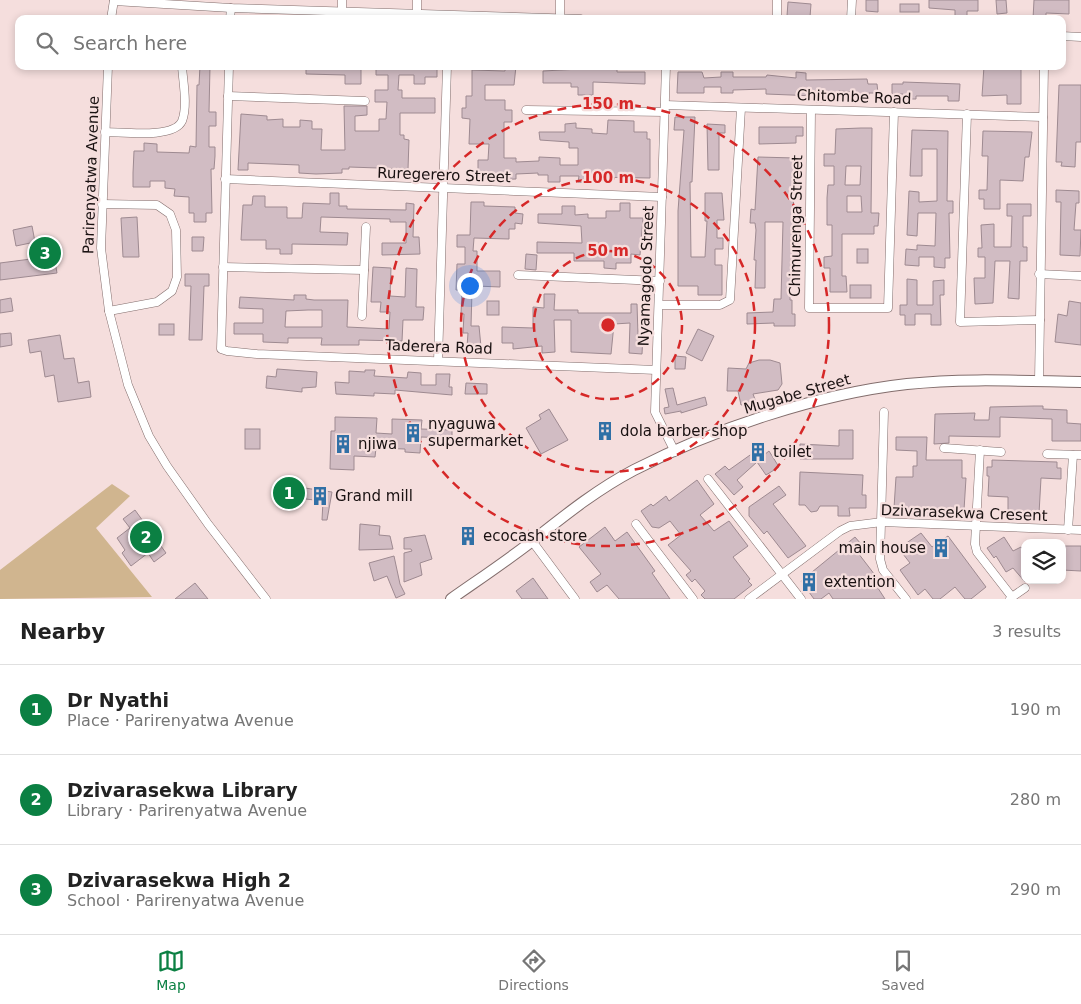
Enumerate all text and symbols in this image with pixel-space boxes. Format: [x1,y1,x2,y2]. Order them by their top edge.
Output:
search box [15,15,1066,70]
icon: search [33,29,61,57]
text: Search here [73,32,187,54]
street label: Chitombe Road [796,86,912,108]
text: 150 m [582,95,634,113]
street label: Parirenyatwa Avenue [79,96,103,254]
street label: Chimurenga Street [786,155,806,297]
street label: Ruregerero Street [377,164,511,186]
text: 100 m [582,169,634,187]
street label: Nyamagodo Street [635,205,657,347]
pin: 3 [29,234,61,272]
text: 50 m [587,242,629,260]
your location [457,273,483,299]
centre of rings [599,316,617,334]
street label: Taderera Road [384,336,493,358]
street label: Mugabe Street [742,370,853,418]
place label: nyaguwa supermarket [428,415,523,450]
building icon: dola barber shop [594,420,616,442]
building icon: nyaguwa supermarket [402,422,424,444]
place label: dola barber shop [620,422,747,440]
building icon: njiwa [332,433,354,455]
place label: njiwa [358,435,397,453]
building icon: toilet [747,441,769,463]
place label: toilet [773,443,812,461]
pin: 1 [273,474,305,512]
building icon: Grand mill [309,485,331,507]
place label: Grand mill [335,487,413,505]
street label: Dzivarasekwa Cresent [880,501,1048,525]
pin: 2 [130,518,162,556]
building icon: ecocash store [457,525,479,547]
place label: ecocash store [483,527,587,545]
building icon: main house [930,537,952,559]
place label: main house [839,539,926,557]
map controls [1021,539,1066,584]
button: layers [1021,539,1066,584]
building icon: extention [798,571,820,593]
place label: extention [824,573,895,591]
text: Nearby [20,620,105,644]
text: 3 results [992,622,1061,641]
text: Dr Nyathi [67,689,169,711]
text: 1 [30,700,42,719]
text: 190 m [1010,700,1061,719]
text: Place · Parirenyatwa Avenue [67,711,294,730]
text: Dzivarasekwa Library [67,779,298,801]
text: 2 [30,790,42,809]
text: 280 m [1010,790,1061,809]
text: Library · Parirenyatwa Avenue [67,801,307,820]
text: Dzivarasekwa High 2 [67,869,291,891]
text: 3 [30,880,42,899]
text: 290 m [1010,880,1061,899]
text: School · Parirenyatwa Avenue [67,891,304,910]
tab: Map [156,947,186,993]
tab: Directions [498,947,569,993]
tab: Saved [881,947,925,993]

